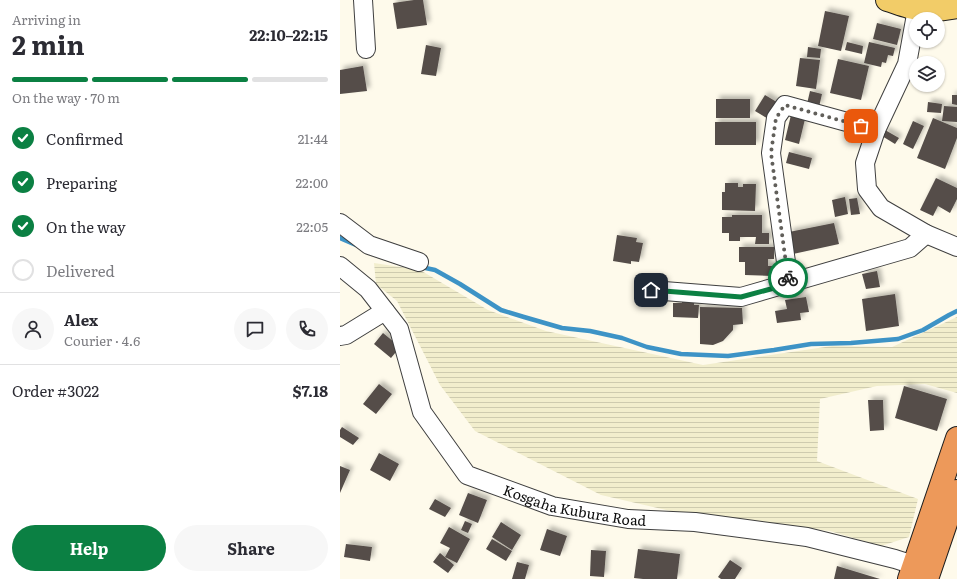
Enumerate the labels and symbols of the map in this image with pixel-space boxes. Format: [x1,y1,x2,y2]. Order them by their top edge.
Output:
pin [844,109,878,143]
courier [768,258,808,298]
pin [634,273,668,307]
street label: Kosgaha Kubura Road [501,479,647,530]

